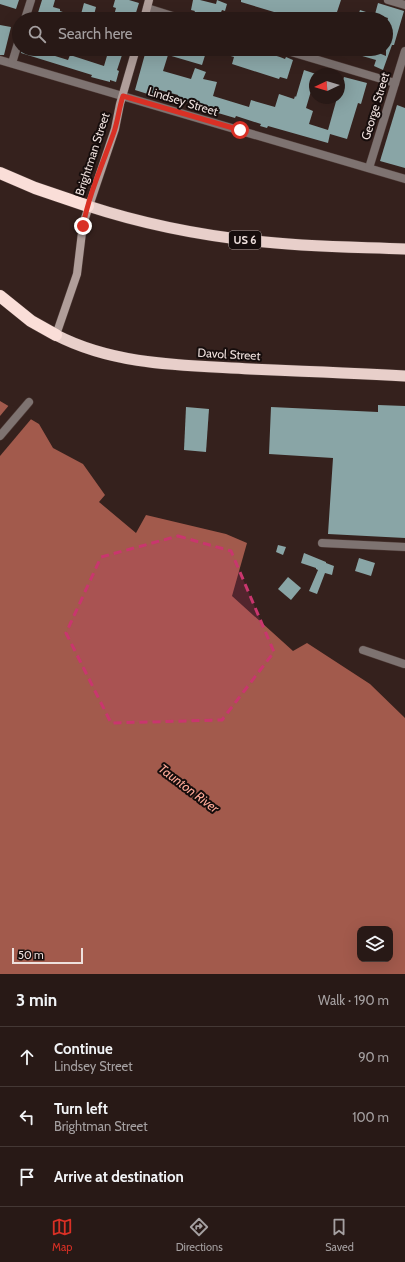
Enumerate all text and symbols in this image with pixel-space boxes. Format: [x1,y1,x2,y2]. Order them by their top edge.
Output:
search box [12,12,393,56]
icon: search [26,23,48,45]
text: Search here [58,25,133,43]
north arrow [309,68,345,104]
street label: George Street [358,70,392,142]
street label: Lindsey Street [146,83,220,119]
street label: Brightman Street [72,111,112,197]
route start [231,121,249,139]
route end [74,217,92,235]
road number: US 6 [229,231,261,249]
street label: Davol Street [197,345,261,363]
water label: Taunton River [156,760,223,816]
map controls [357,926,393,962]
button: layers [357,926,393,962]
scale bar [12,946,83,965]
text: 50 m [18,948,44,962]
text: 3 min [16,990,57,1010]
text: Walk · 190 m [318,992,389,1008]
text: Continue [54,1040,113,1058]
icon: ahead [16,1046,38,1068]
text: 90 m [358,1049,389,1065]
text: Lindsey Street [54,1058,133,1074]
text: Turn left [54,1100,108,1118]
icon: left [16,1106,38,1128]
text: 100 m [352,1109,389,1125]
text: Brightman Street [54,1118,148,1134]
icon: arrive [16,1166,38,1188]
text: Arrive at destination [54,1168,184,1186]
tab: Map [51,1216,73,1254]
tab: Directions [176,1216,223,1254]
tab: Saved [325,1216,354,1254]

